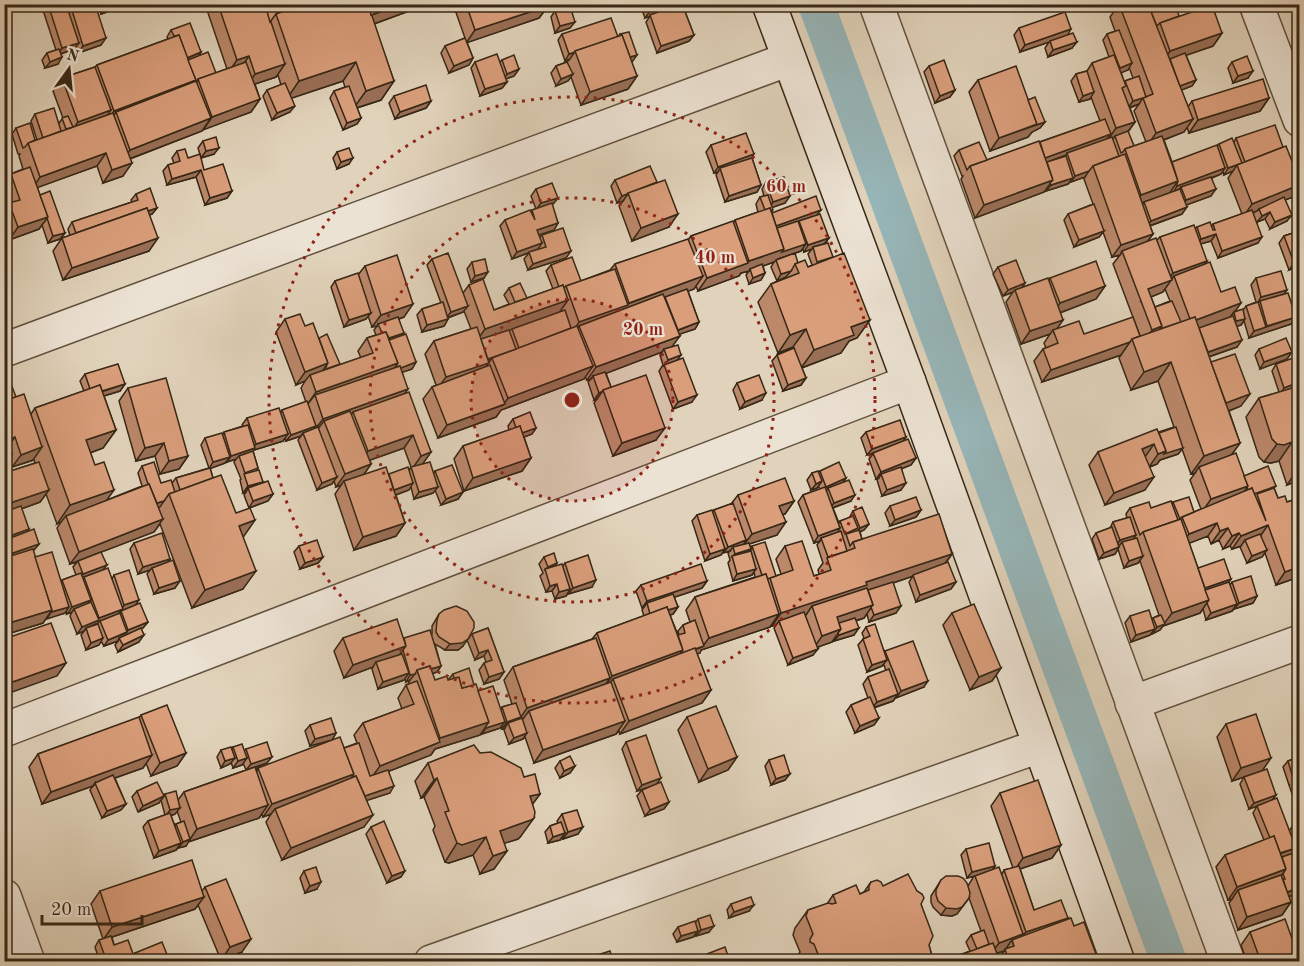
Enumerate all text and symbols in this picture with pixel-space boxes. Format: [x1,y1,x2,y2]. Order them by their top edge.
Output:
north arrow [39,39,99,99]
text: N [64,47,81,66]
text: 60 m [766,178,806,196]
text: 40 m [695,249,735,267]
text: 20 m [623,321,663,339]
centre of rings [562,390,582,410]
scale bar [42,888,142,926]
text: 20 m [51,901,91,919]

